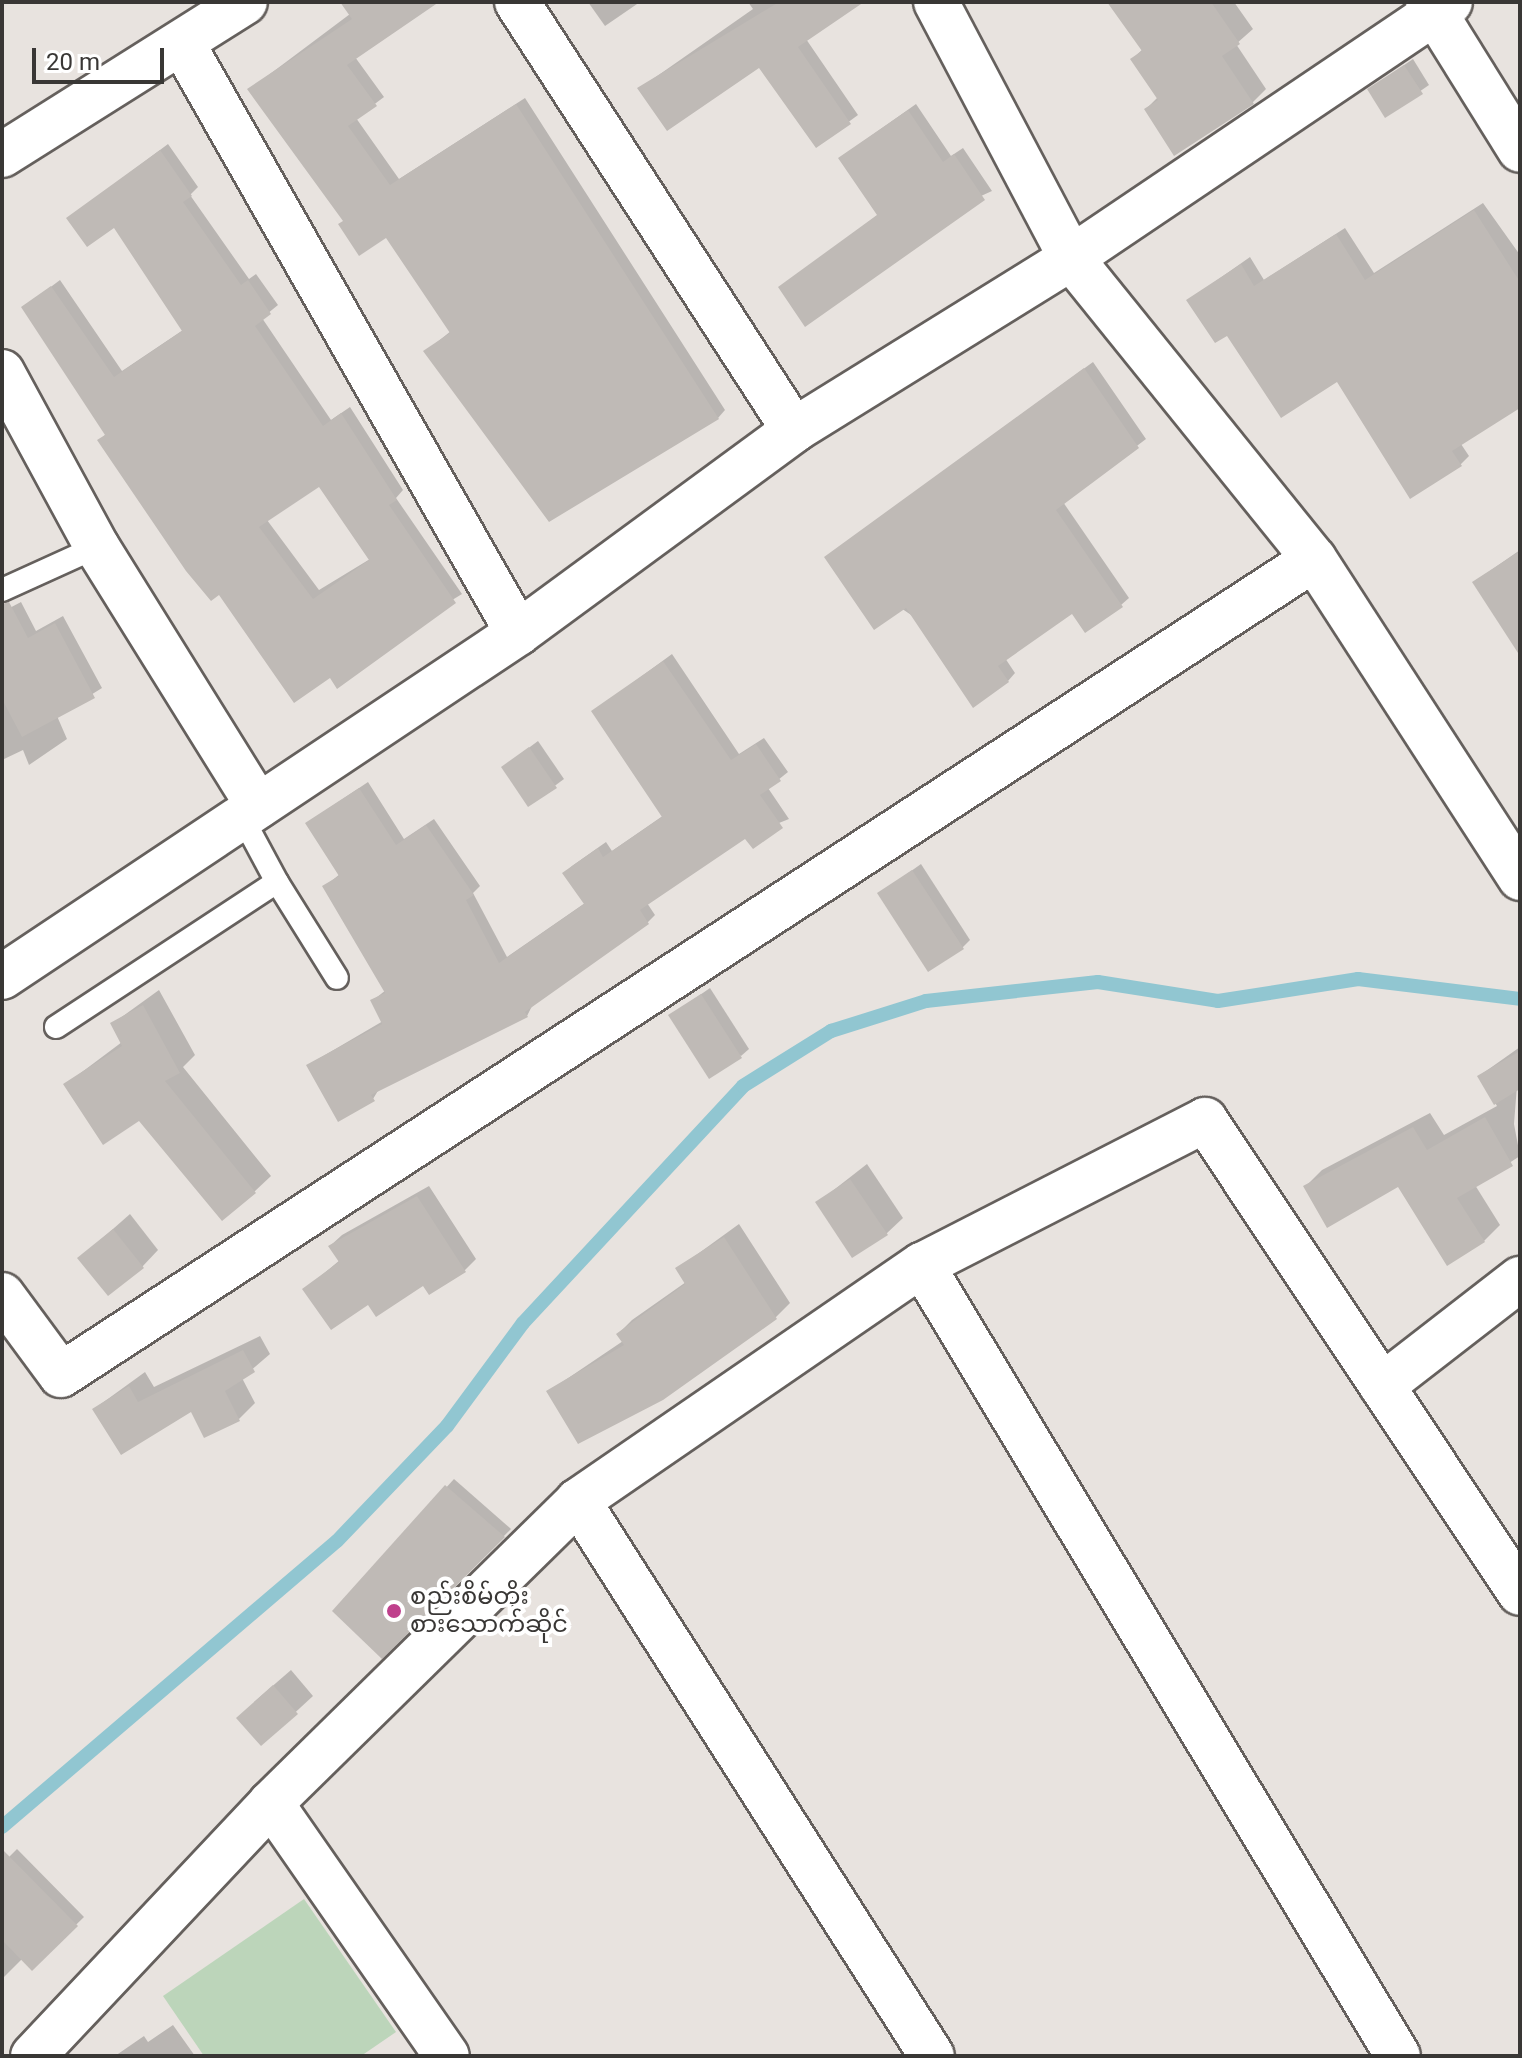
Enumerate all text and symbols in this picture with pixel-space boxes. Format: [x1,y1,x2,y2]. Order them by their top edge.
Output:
scale bar [36,32,168,82]
text: 20 m [46,48,100,76]
place label: စည်းစိမ်တိုး စားသောက်ဆိုင် [410,1583,568,1639]
marker: စည်းစိမ်တိုး စားသောက်ဆိုင် [385,1602,403,1620]

